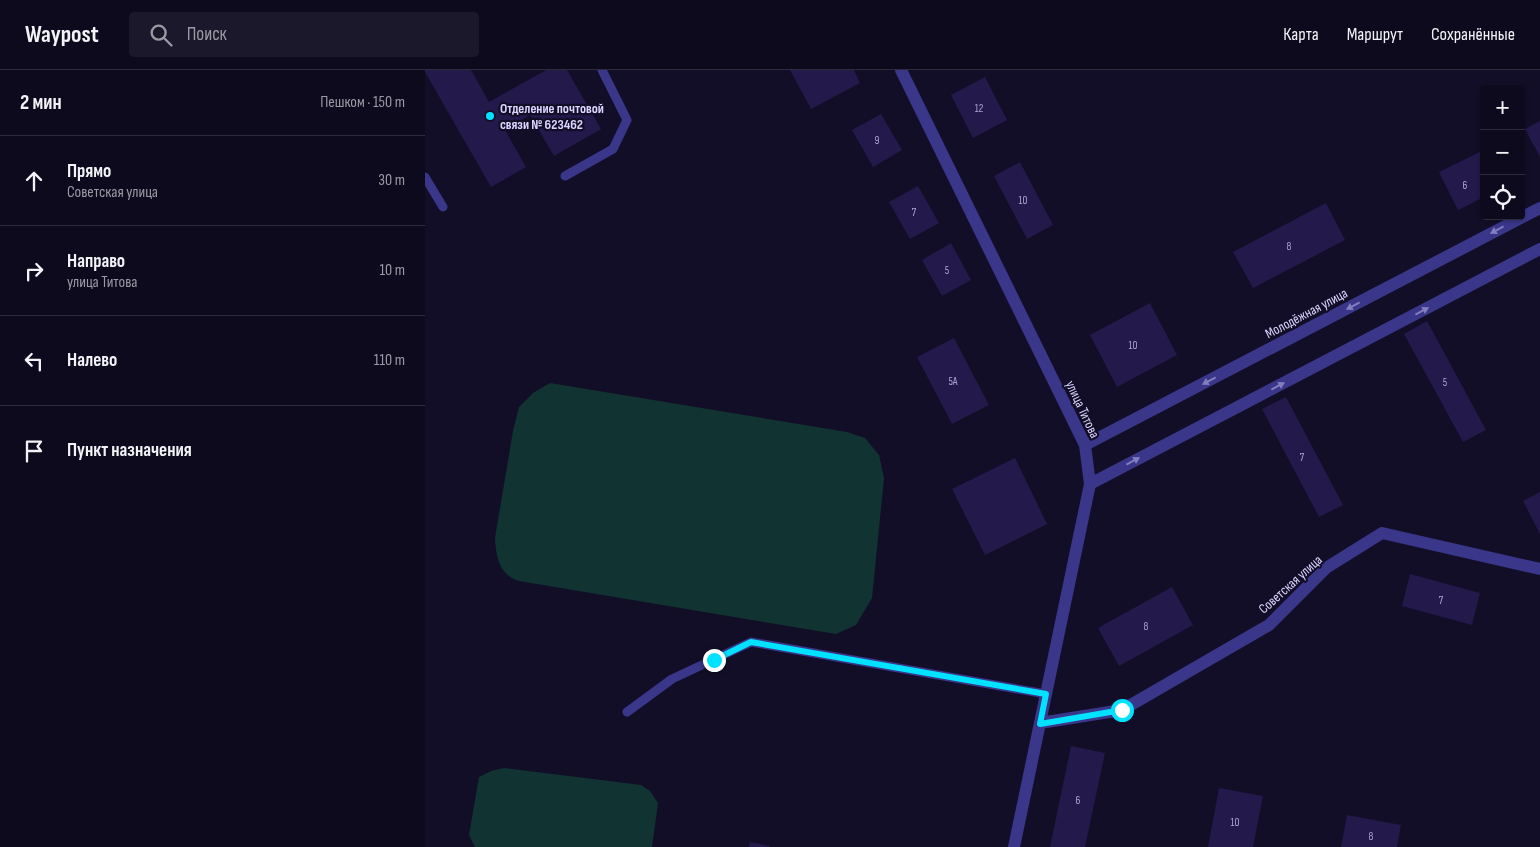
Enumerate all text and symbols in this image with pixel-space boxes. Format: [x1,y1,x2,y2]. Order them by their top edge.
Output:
search box [129,12,479,57]
text: Waypost [25,20,99,49]
icon: search [147,21,175,49]
text: Поиск [187,23,227,46]
text: Карта [1283,24,1319,45]
text: Маршрут [1347,24,1403,45]
text: Сохранённые [1431,24,1515,45]
map controls [1480,85,1525,220]
button: + [1480,85,1525,130]
text: 2 мин [20,90,62,115]
text: Пешком · 150 m [320,93,405,112]
place label: Отделение почтовой связи № 623462 [500,100,604,133]
house number: 12 [975,102,984,115]
marker: Отделение почтовой связи № 623462 [484,110,496,122]
button: − [1480,130,1525,175]
house number: 9 [875,134,880,147]
text: Прямо [67,160,111,183]
icon: ahead [20,167,48,195]
text: 30 m [378,171,405,190]
button: locate [1480,175,1525,220]
house number: 6 [1463,179,1468,192]
text: Советская улица [67,183,158,202]
house number: 10 [1019,194,1027,207]
house number: 7 [912,206,917,219]
one-way arrow [1490,226,1504,234]
house number: 8 [1287,240,1292,253]
text: Направо [67,250,125,273]
icon: right [20,257,48,285]
text: 10 m [379,261,405,280]
house number: 5 [945,264,949,277]
text: улица Титова [67,273,137,292]
street label: Молодёжная улица [1262,285,1350,342]
one-way arrow [1345,302,1360,310]
one-way arrow [1414,307,1429,315]
house number: 10 [1129,339,1137,352]
icon: left [20,347,48,375]
text: Налево [67,349,117,372]
text: 110 m [374,351,405,370]
house number: 5А [948,375,958,388]
house number: 5 [1443,376,1447,389]
one-way arrow [1201,377,1216,385]
street label: улица Титова [1062,378,1103,441]
one-way arrow [1270,382,1285,390]
icon: arrive [20,437,48,465]
text: Пункт назначения [67,439,192,462]
house number: 7 [1300,451,1305,464]
one-way arrow [1126,457,1141,465]
street label: Советская улица [1255,551,1326,617]
house number: 7 [1439,594,1444,607]
house number: 8 [1144,620,1149,633]
route end [703,649,726,672]
route start [1111,699,1134,722]
house number: 6 [1076,794,1081,807]
house number: 10 [1231,816,1239,829]
house number: 8 [1369,830,1374,843]

